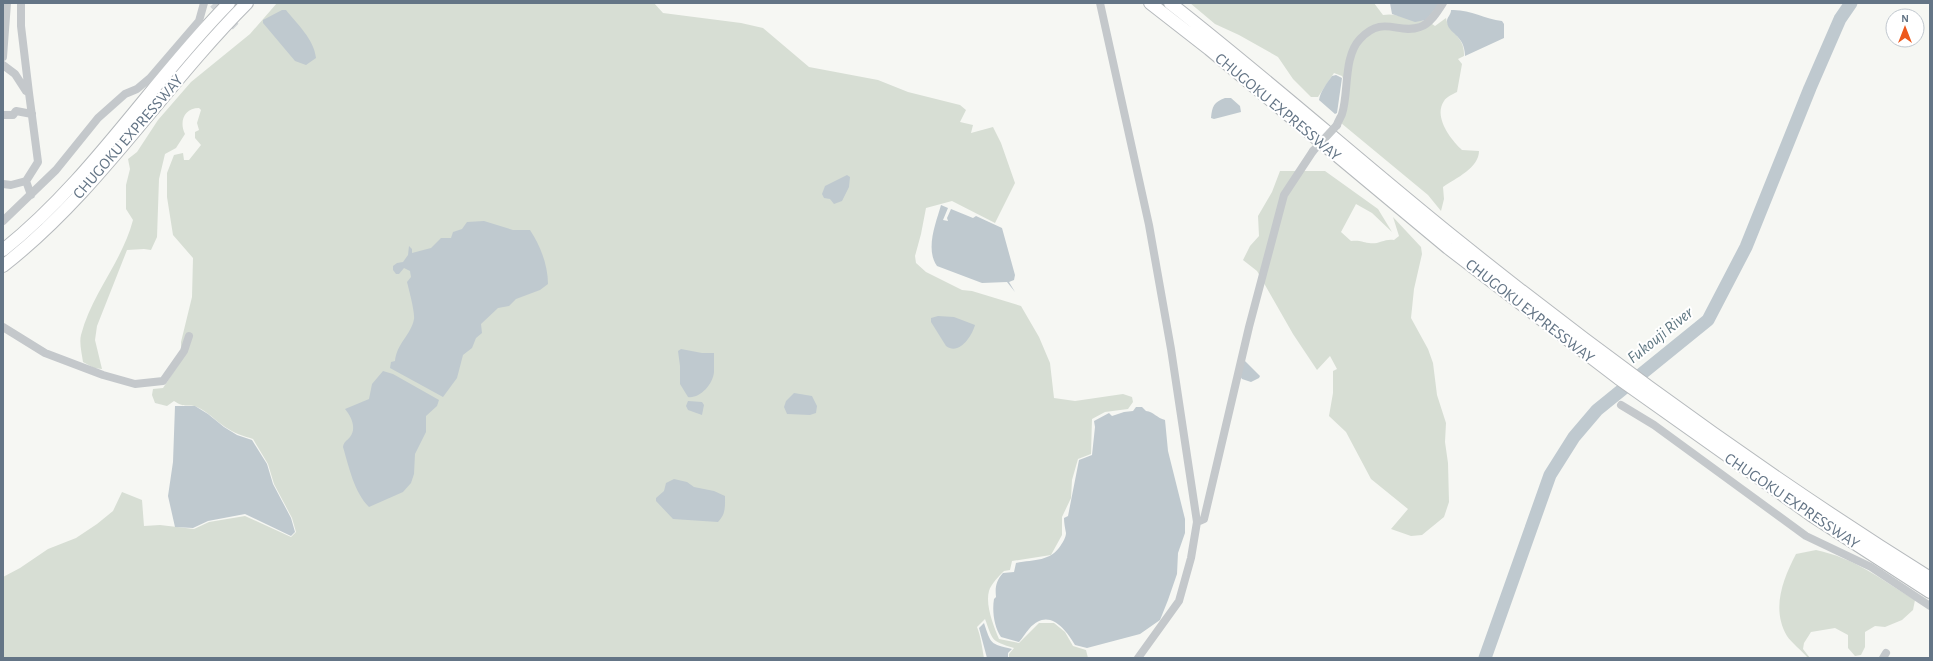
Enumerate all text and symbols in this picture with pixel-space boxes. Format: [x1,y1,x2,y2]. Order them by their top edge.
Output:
north arrow [1885,8,1925,48]
text: N [1901,13,1909,24]
street label: CHUGOKU EXPRESSWAY [1212,50,1344,164]
street label: CHUGOKU EXPRESSWAY [70,72,186,202]
street label: CHUGOKU EXPRESSWAY [1463,256,1598,366]
water label: Fukouji River [1624,303,1697,367]
street label: CHUGOKU EXPRESSWAY [1722,450,1863,552]

